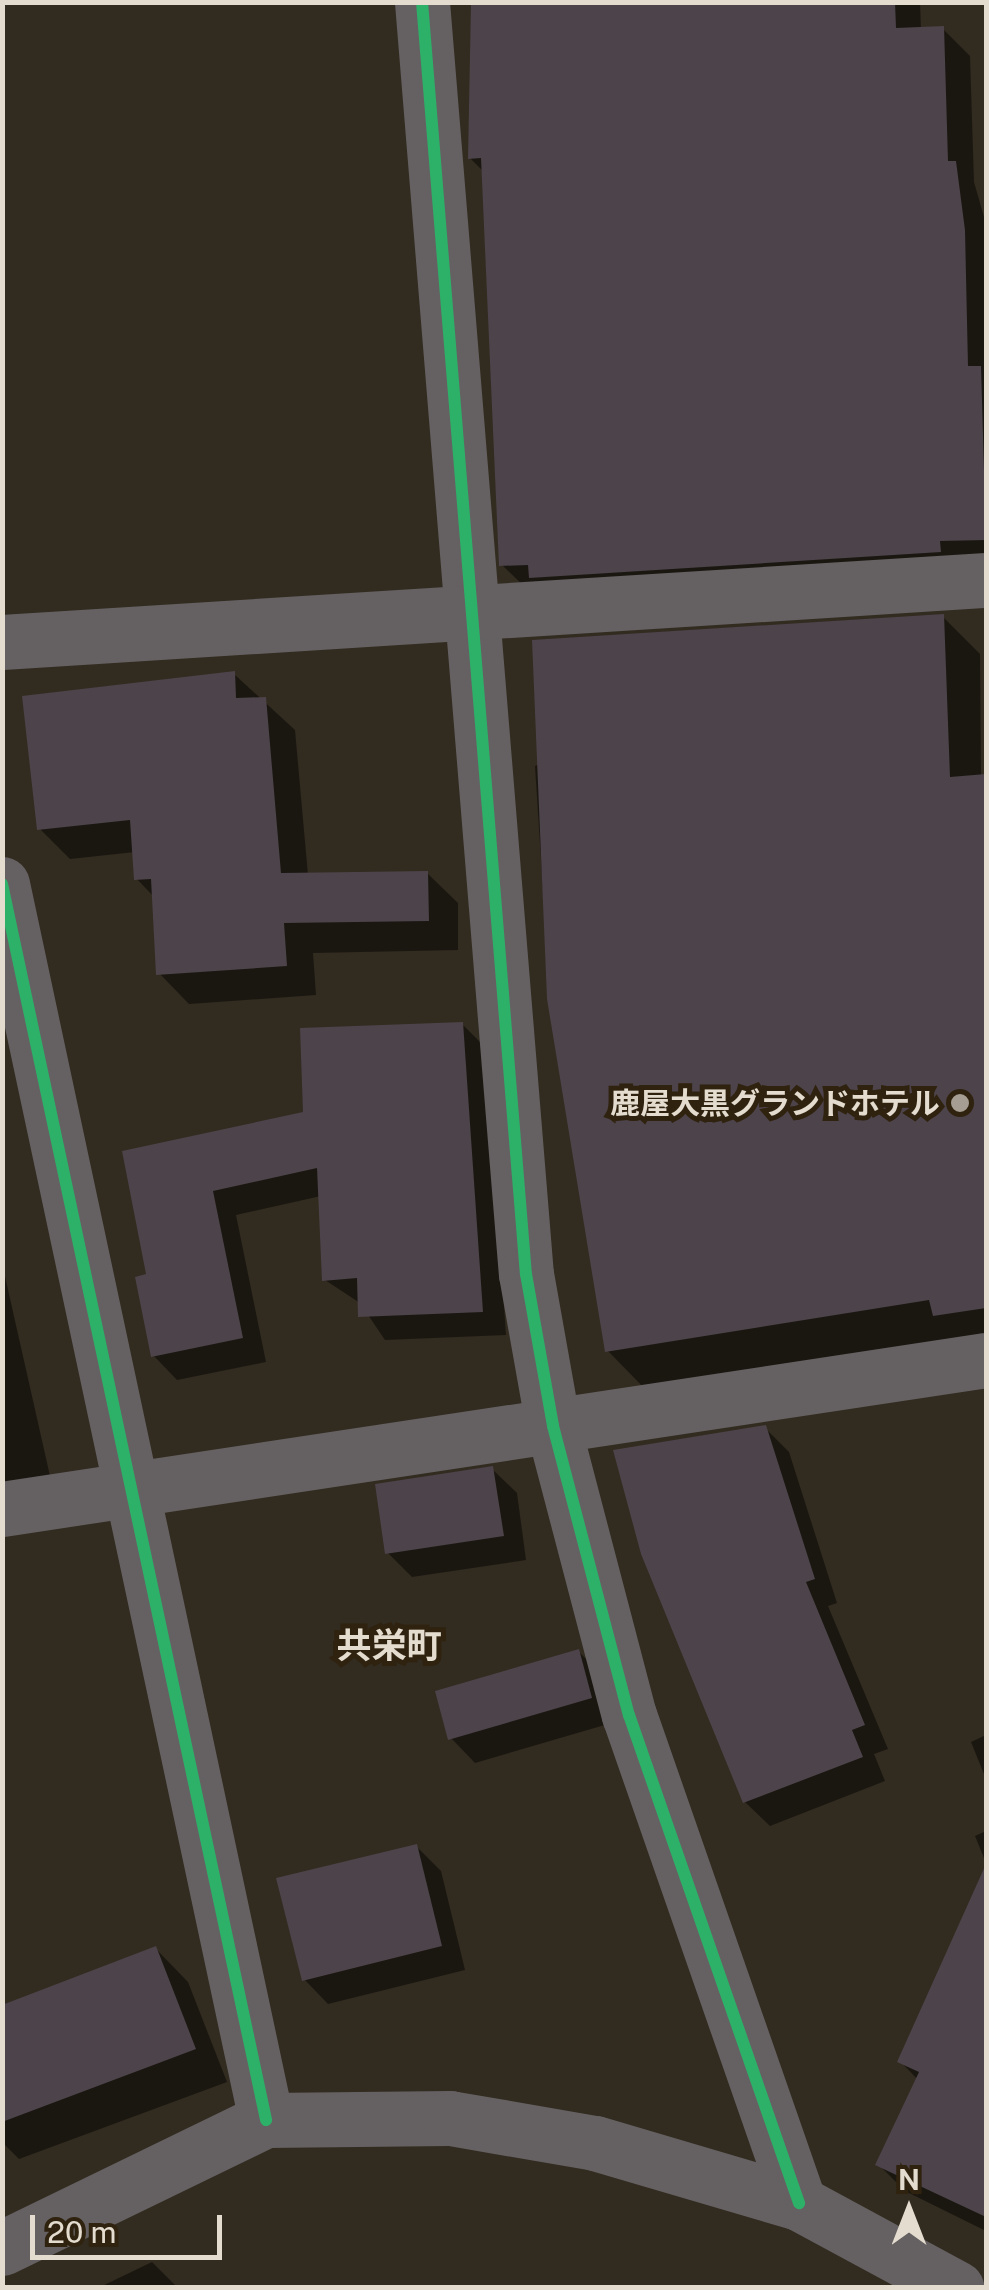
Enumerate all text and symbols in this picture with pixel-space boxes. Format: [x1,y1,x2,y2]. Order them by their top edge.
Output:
place label: 鹿屋大黒グランドホテル [610,1085,940,1121]
marker: 鹿屋大黒グランドホテル [949,1092,971,1114]
district label: 共栄町 [337,1625,441,1667]
north arrow [859,2160,959,2260]
text: N [898,2163,920,2196]
scale bar [35,2195,228,2257]
text: 20 m [47,2214,116,2250]

